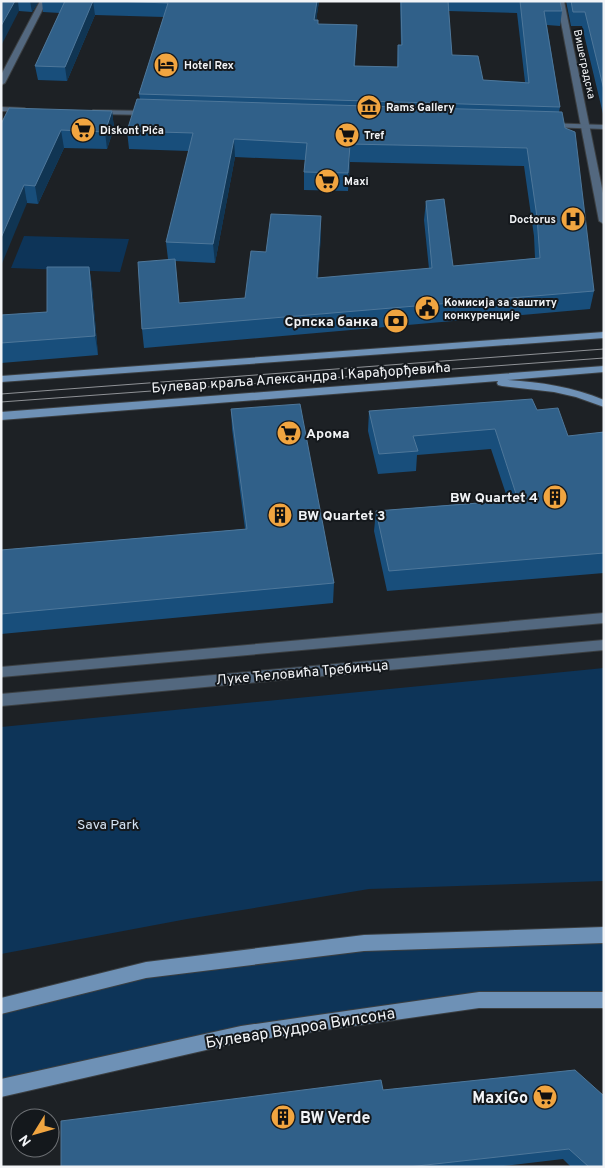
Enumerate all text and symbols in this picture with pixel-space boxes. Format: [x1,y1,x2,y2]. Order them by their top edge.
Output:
street label: Вишеградска [570,28,598,100]
hotel icon: Hotel Rex [153,52,179,78]
place label: Hotel Rex [184,59,235,73]
museum icon: Rams Gallery [356,94,382,120]
place label: Rams Gallery [386,101,454,115]
supermarket icon: Diskont Pića [70,117,96,143]
supermarket icon: Tref [334,122,360,148]
place label: Diskont Pića [100,124,164,138]
place label: Tref [364,129,384,143]
supermarket icon: Maxi [314,168,340,194]
place label: Maxi [344,175,369,189]
hospital icon: Doctorus [560,206,586,232]
place label: Doctorus [509,213,556,227]
public building icon: Комисија за заштиту конкуренције [414,295,440,321]
place label: Комисија за заштиту конкуренције [444,296,557,323]
bank icon: Српска банка [383,308,409,334]
place label: Српска банка [285,314,378,331]
street label: Булевар краља Александра I Карађорђевића [151,360,451,397]
supermarket icon: Арома [276,420,302,446]
place label: Арома [306,426,350,443]
building icon: BW Quartet 4 [542,484,568,510]
place label: BW Quartet 4 [450,490,538,507]
building icon: BW Quartet 3 [267,502,293,528]
place label: BW Quartet 3 [298,508,385,525]
street label: Луке Ћеловића Требињца [215,657,389,689]
park label: Sava Park [77,817,139,834]
street label: Булевар Вудроа Вилсона [204,1004,396,1054]
supermarket icon: MaxiGo [532,1084,558,1110]
place label: MaxiGo [472,1089,528,1109]
building icon: BW Verde [270,1104,296,1130]
north arrow [10,1108,60,1158]
place label: BW Verde [300,1109,370,1129]
text: N [16,1131,36,1149]

